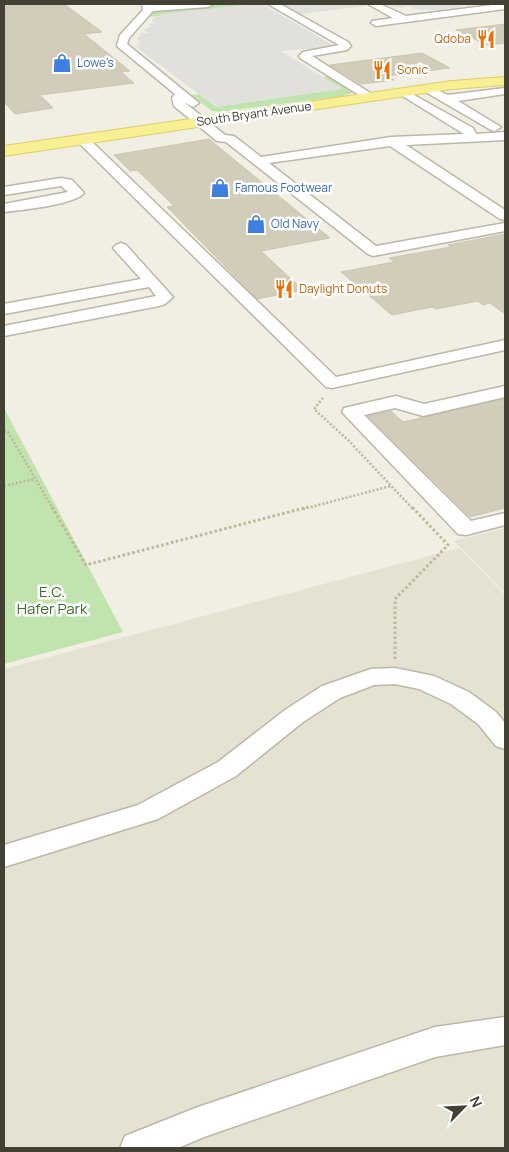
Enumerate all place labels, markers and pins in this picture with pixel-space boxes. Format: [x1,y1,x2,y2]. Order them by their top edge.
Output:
restaurant icon: Qdoba [475,28,497,50]
place label: Qdoba [434,30,471,47]
shop icon: Lowe's [51,52,73,74]
place label: Lowe's [77,54,114,71]
restaurant icon: Sonic [371,59,393,81]
place label: Sonic [397,61,428,78]
shop icon: Famous Footwear [209,177,231,199]
place label: Famous Footwear [235,179,333,196]
shop icon: Old Navy [245,213,267,235]
place label: Old Navy [271,215,320,232]
restaurant icon: Daylight Donuts [273,278,295,300]
place label: Daylight Donuts [299,280,387,297]

